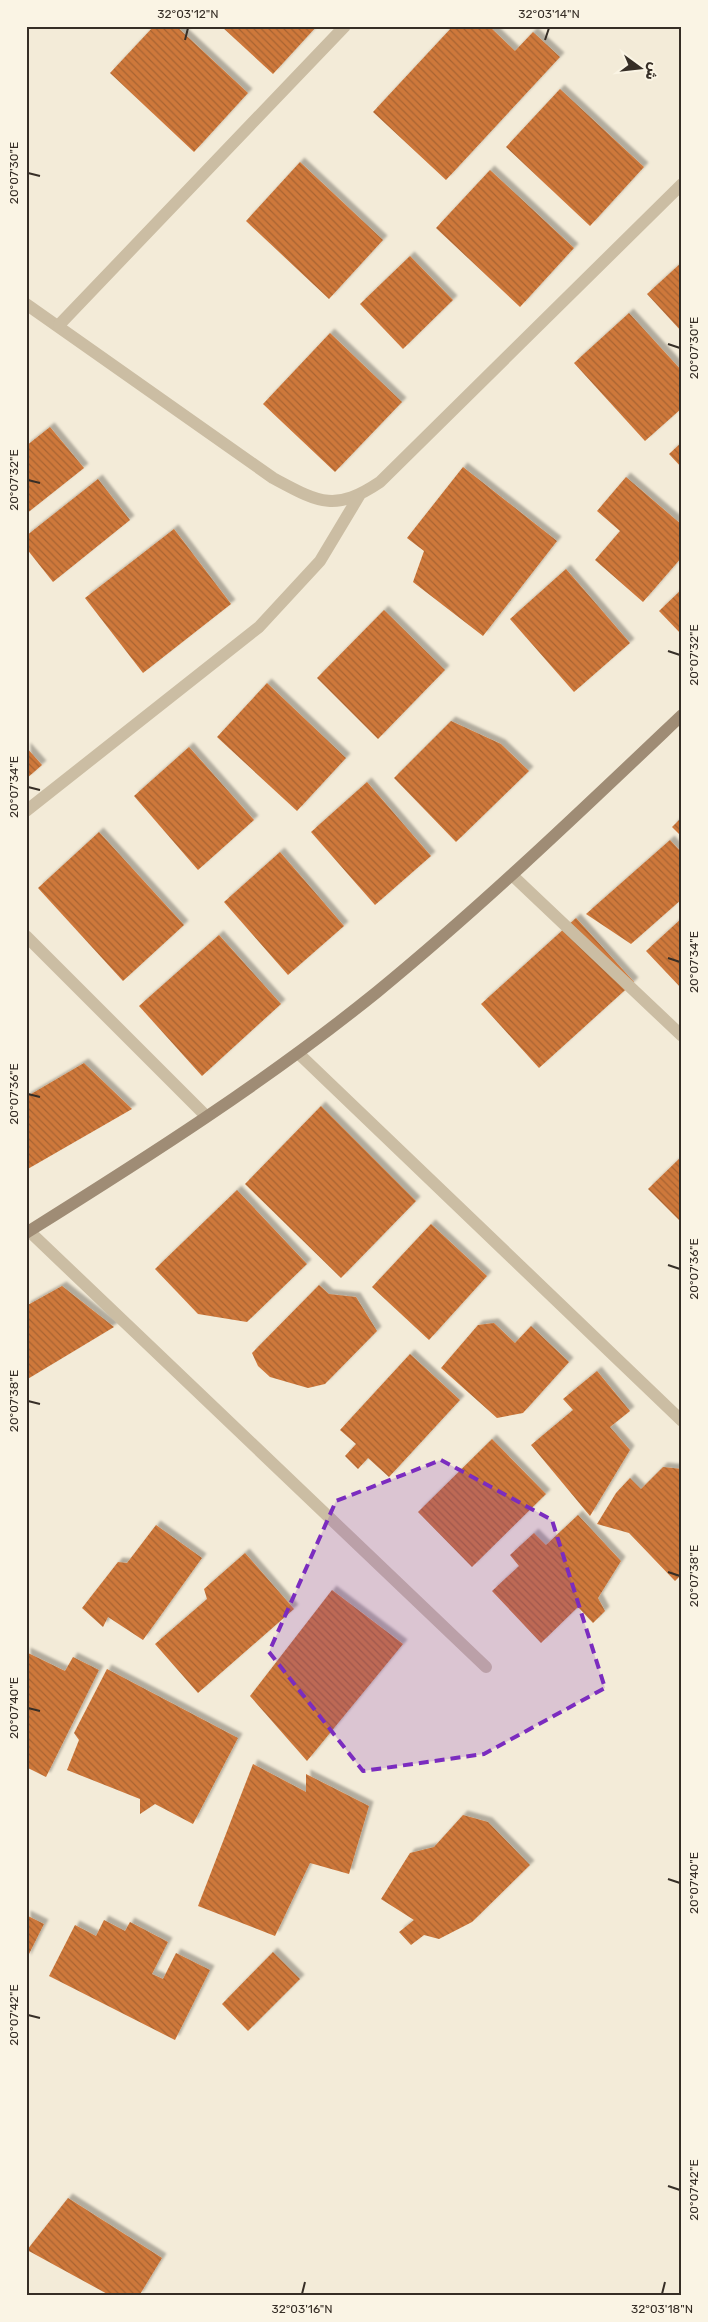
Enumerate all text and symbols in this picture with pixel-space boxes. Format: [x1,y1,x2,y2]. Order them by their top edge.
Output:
text: 32°03'12"N [157,7,219,21]
text: 32°03'14"N [518,7,580,21]
north arrow [616,42,666,92]
text: ش [642,60,663,82]
text: 20°07'30"E [7,142,21,204]
text: 20°07'30"E [687,317,701,379]
text: 20°07'32"E [7,449,21,511]
text: 20°07'32"E [687,624,701,686]
text: 20°07'34"E [7,756,21,818]
text: 20°07'34"E [687,931,701,993]
text: 20°07'36"E [7,1063,21,1125]
text: 20°07'36"E [687,1238,701,1300]
text: 20°07'38"E [7,1370,21,1432]
text: 20°07'38"E [687,1545,701,1607]
text: 20°07'40"E [7,1677,21,1739]
text: 20°07'40"E [687,1852,701,1914]
text: 20°07'42"E [7,1984,21,2046]
text: 20°07'42"E [687,2159,701,2221]
text: 32°03'16"N [271,2302,333,2316]
text: 32°03'18"N [631,2302,693,2316]

